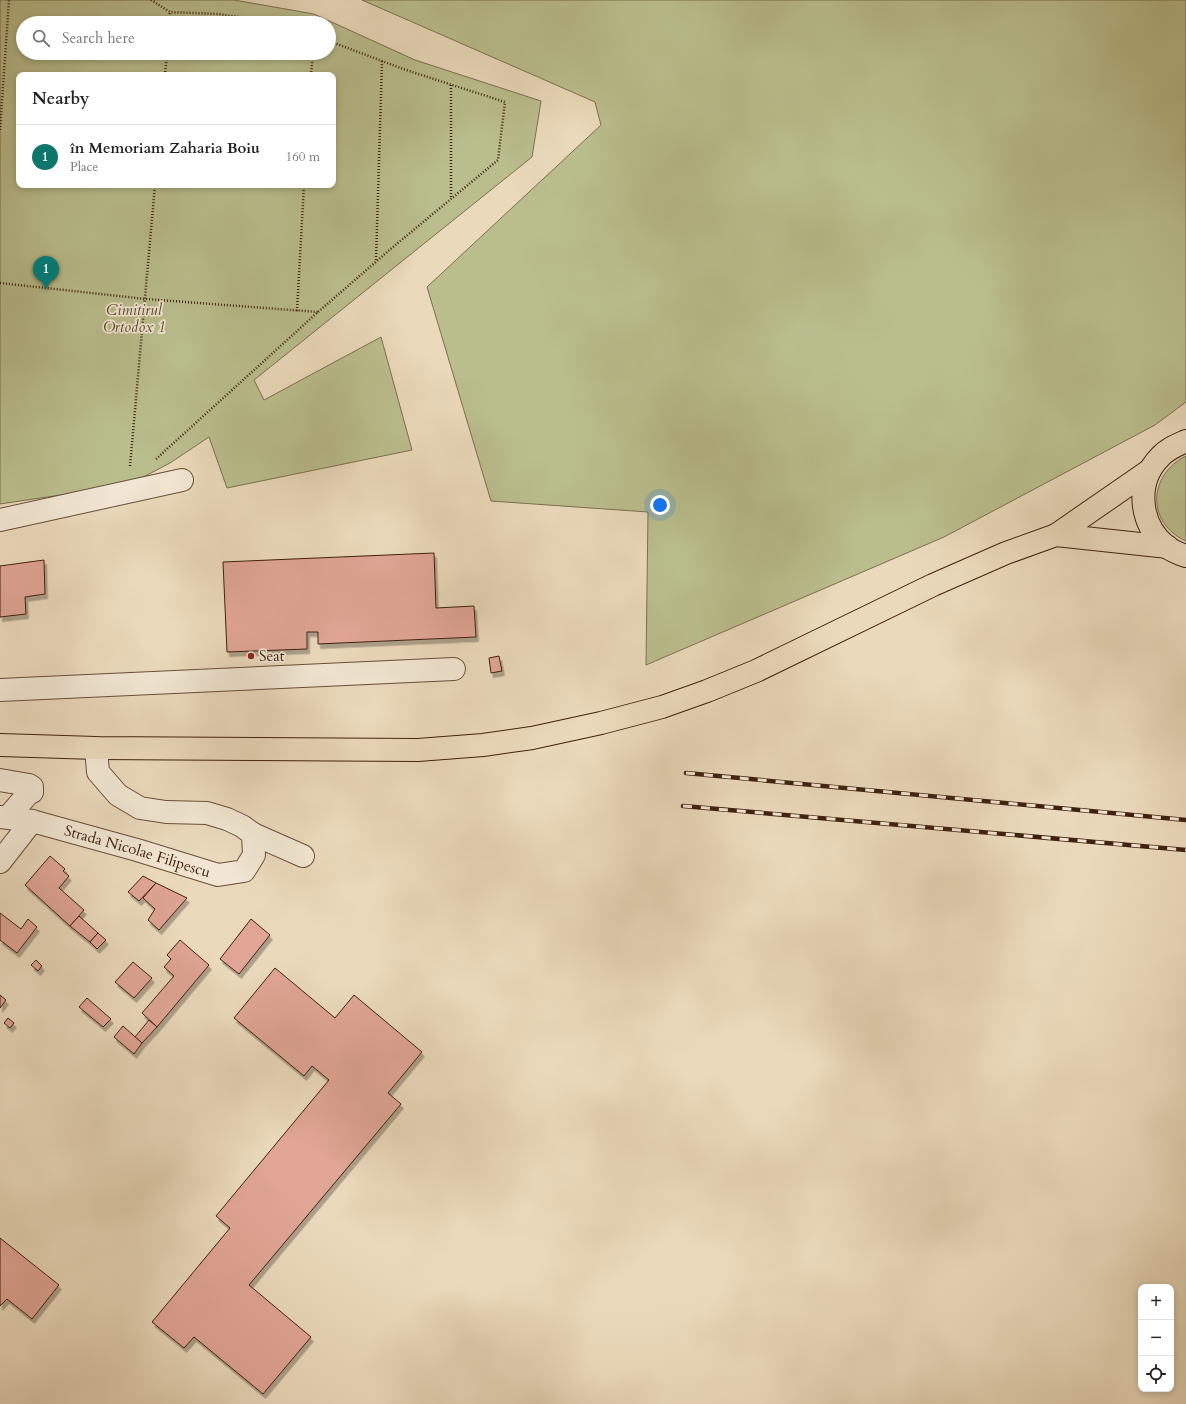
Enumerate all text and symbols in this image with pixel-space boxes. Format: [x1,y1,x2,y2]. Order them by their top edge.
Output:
search box [16,16,336,60]
icon: search [30,27,52,49]
text: Search here [62,28,135,48]
text: Nearby [32,87,89,110]
text: în Memoriam Zaharia Boiu [70,138,260,158]
text: 1 [42,148,48,166]
text: 160 m [286,148,320,166]
text: Place [70,158,98,176]
pin: 1 [33,256,59,289]
park label: Cimitirul Ortodox 1 [103,300,165,337]
your location [650,495,670,515]
place label: Seat [259,646,285,666]
marker: Seat [246,651,256,661]
street label: Strada Nicolae Filipescu [62,820,213,882]
map controls [1138,1284,1174,1392]
button: + [1138,1284,1174,1320]
button: − [1138,1320,1174,1356]
button: locate [1138,1356,1174,1392]

